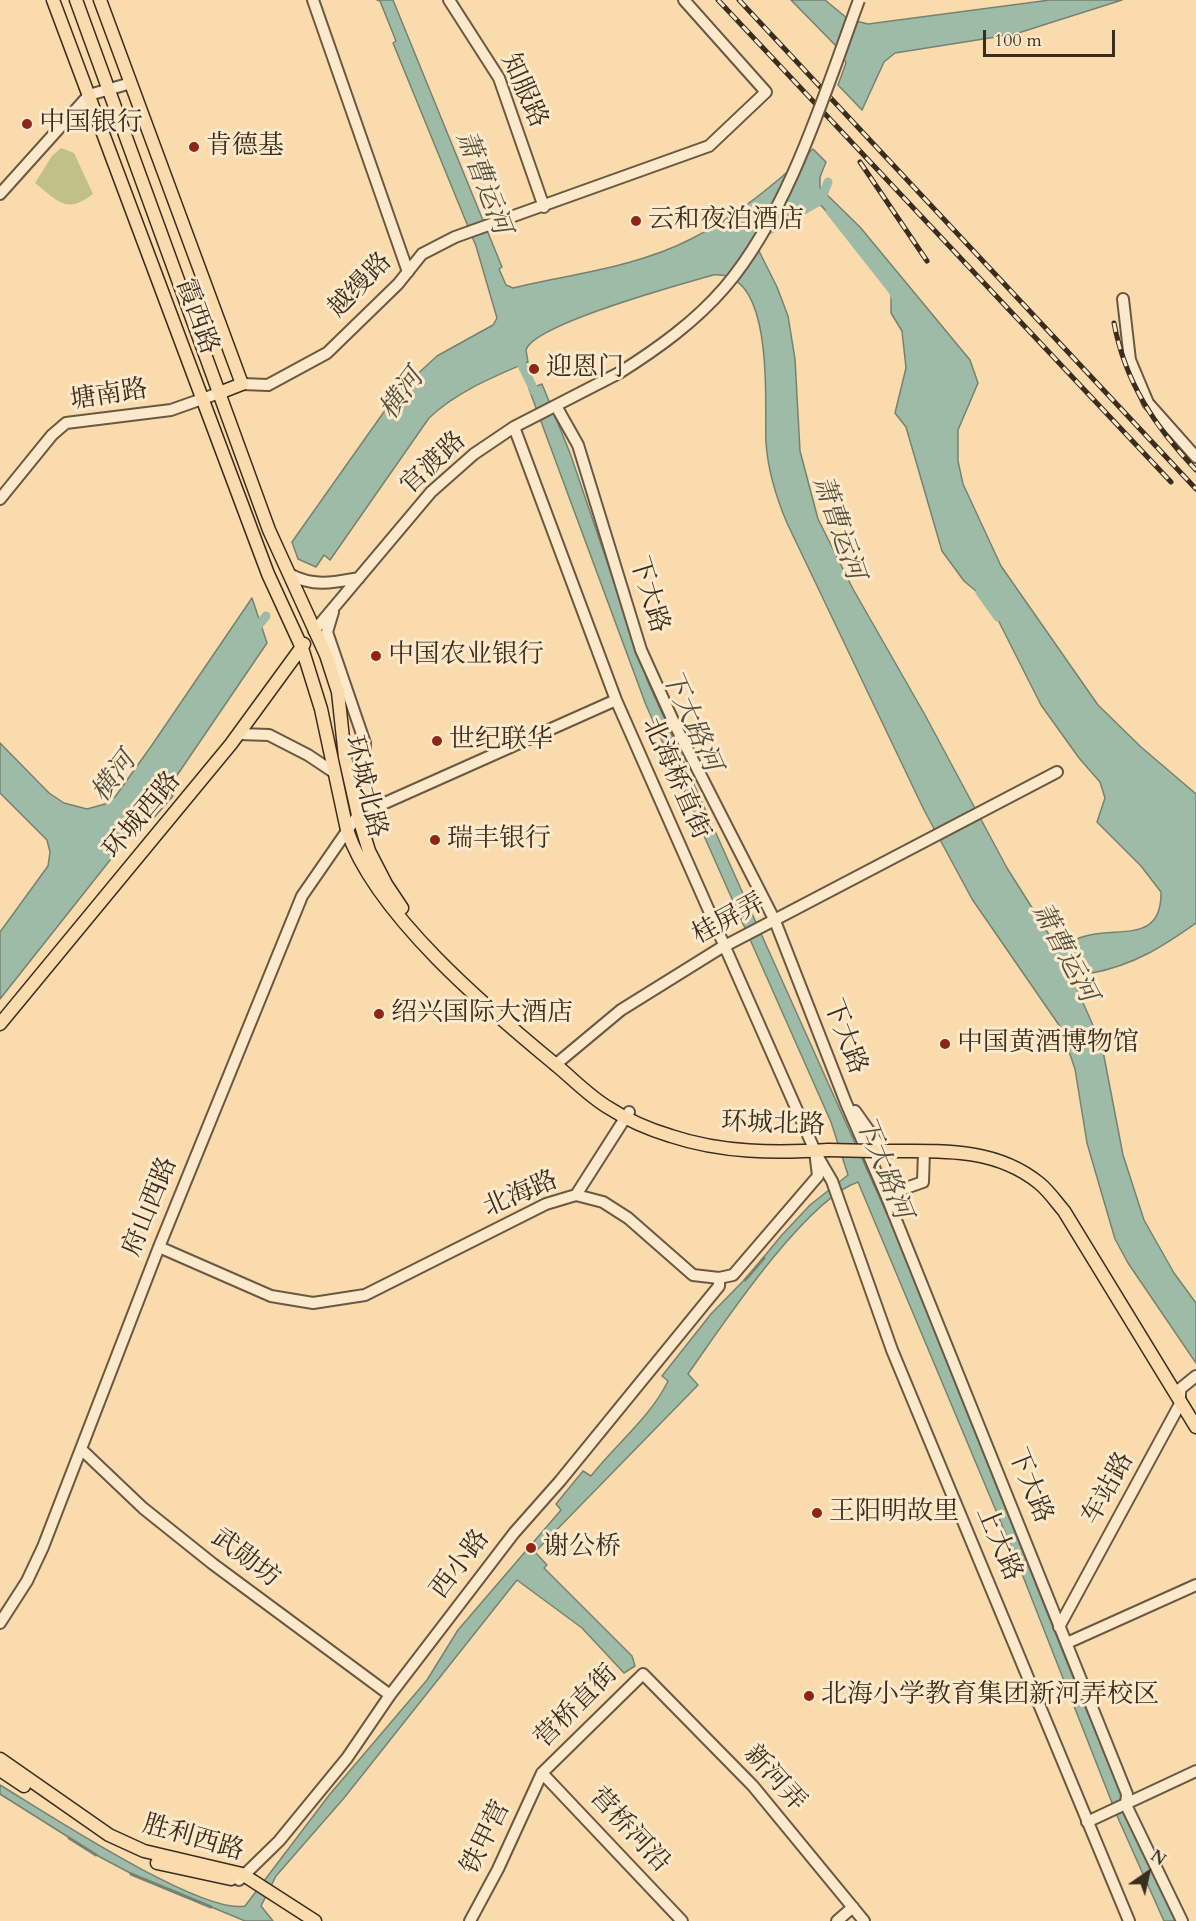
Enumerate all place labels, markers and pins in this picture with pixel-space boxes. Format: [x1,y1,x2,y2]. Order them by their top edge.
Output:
place label: 中国银行 [39,108,143,140]
marker: 中国银行 [20,117,34,131]
place label: 肯德基 [206,131,284,163]
marker: 肯德基 [187,140,201,154]
place label: 云和夜泊酒店 [648,205,804,237]
marker: 云和夜泊酒店 [629,214,643,228]
place label: 迎恩门 [546,353,624,385]
marker: 迎恩门 [527,362,541,376]
place label: 中国农业银行 [388,640,544,672]
marker: 中国农业银行 [369,649,383,663]
place label: 世纪联华 [449,725,553,757]
marker: 世纪联华 [430,734,444,748]
place label: 瑞丰银行 [447,824,551,856]
marker: 瑞丰银行 [428,833,442,847]
place label: 绍兴国际大酒店 [391,998,573,1030]
marker: 绍兴国际大酒店 [372,1007,386,1021]
place label: 中国黄酒博物馆 [957,1028,1139,1060]
marker: 中国黄酒博物馆 [938,1037,952,1051]
place label: 王阳明故里 [829,1497,959,1529]
marker: 王阳明故里 [810,1506,824,1520]
place label: 谢公桥 [543,1532,621,1564]
marker: 谢公桥 [524,1541,538,1555]
place label: 北海小学教育集团新河弄校区 [821,1680,1159,1712]
marker: 北海小学教育集团新河弄校区 [802,1689,816,1703]

